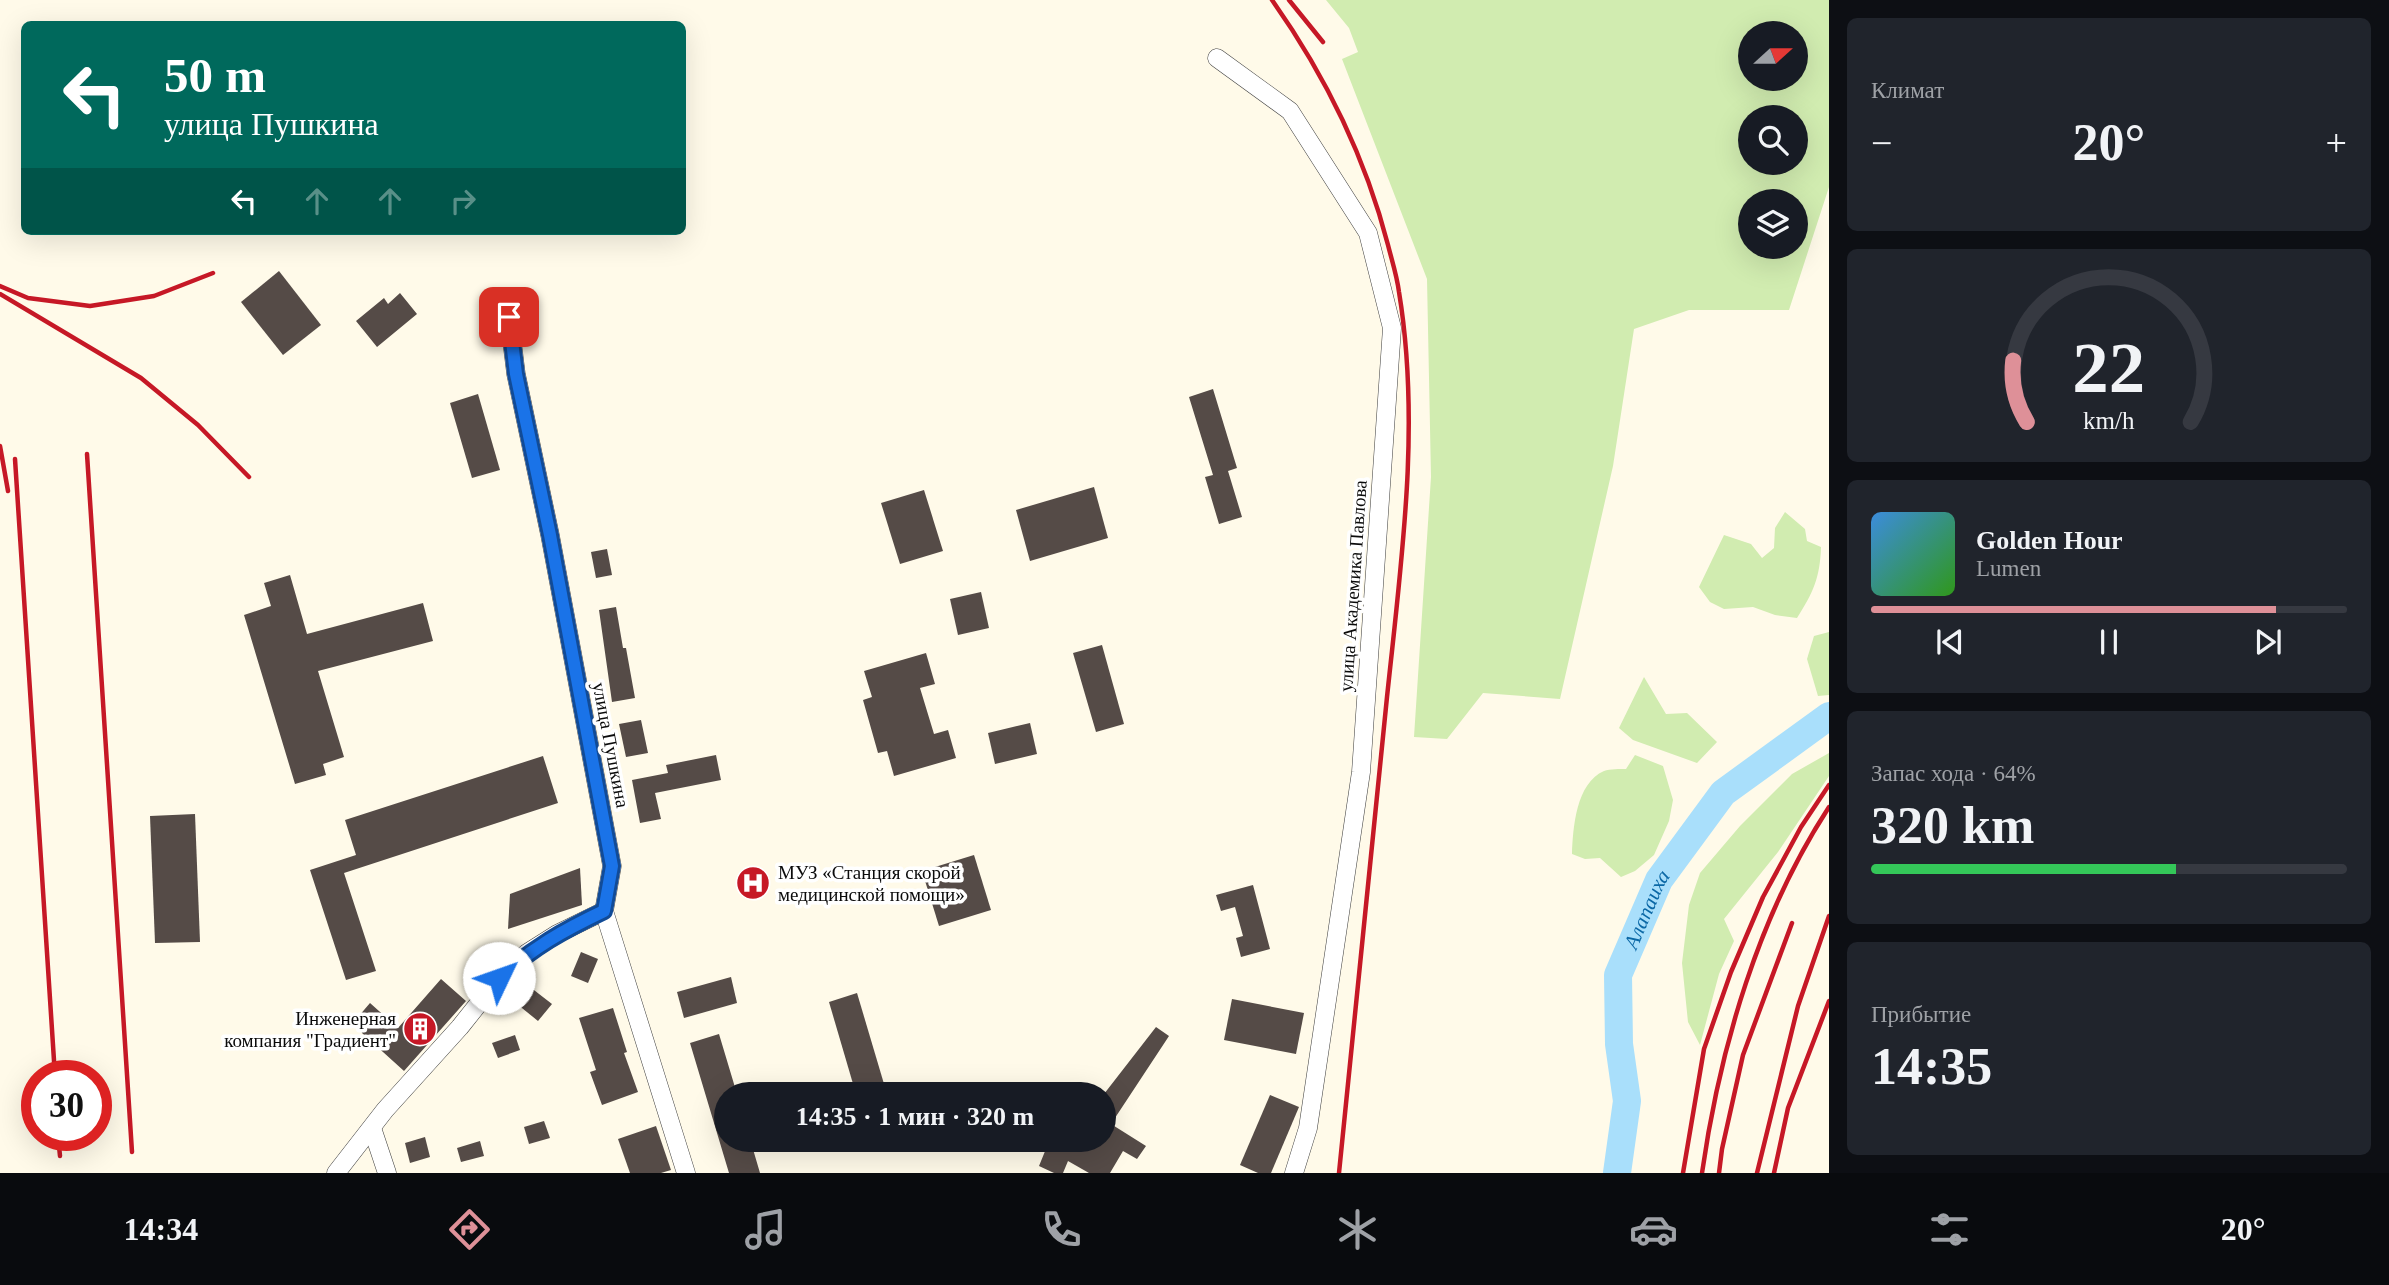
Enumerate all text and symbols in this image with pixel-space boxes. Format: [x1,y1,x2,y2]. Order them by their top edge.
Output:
north arrow [1738,21,1808,91]
map controls [1738,21,1808,259]
text: 50 m [164,48,266,103]
icon: left [49,49,140,140]
text: Климат [1871,78,1944,103]
button: search [1738,105,1808,175]
text: улица Пушкина [164,106,379,142]
text: 20° [2073,114,2145,171]
text: − [1871,122,1892,164]
text: + [2326,122,2347,164]
icon: left [225,182,263,220]
icon: ahead [298,182,336,220]
icon: ahead [371,182,409,220]
icon: right [444,182,482,220]
button: layers [1738,189,1808,259]
pin [479,287,539,347]
icon: arrive [490,298,528,336]
text: 22 [2073,327,2145,408]
text: km/h [2083,406,2135,433]
street label: улица Академика Павлова [1335,479,1371,693]
text: Golden Hour [1976,526,2123,555]
text: Lumen [1976,556,2041,581]
icon: previous [1931,623,1969,661]
icon: pause [2090,623,2128,661]
icon: next [2249,623,2287,661]
street label: улица Пушкина [589,680,634,810]
text: Запас хода · 64% [1871,761,2036,786]
text: 320 km [1871,797,2034,854]
place label: МУЗ «Станция скорой медицинской помощи» [778,862,965,905]
hospital icon: МУЗ «Станция скорой медицинской помощи» [734,864,772,902]
water label: Алапаиха [1618,865,1675,954]
position arrow [462,941,536,1015]
text: Прибытие [1871,1002,1971,1027]
place label: Инженерная компания "Градиент" [224,1008,396,1051]
building icon: Инженерная компания "Градиент" [401,1010,439,1048]
text: 14:35 [1871,1038,1992,1095]
speed limit sign: 30 [21,1060,112,1151]
text: 14:35 · 1 мин · 320 m [796,1102,1034,1131]
icon: directions [445,1205,494,1254]
icon: music [741,1205,790,1254]
icon: phone [1037,1205,1086,1254]
icon: climate [1333,1205,1382,1254]
icon: car [1629,1205,1678,1254]
icon: filters [1925,1205,1974,1254]
text: 14:34 [123,1211,198,1247]
text: 20° [2221,1211,2265,1247]

